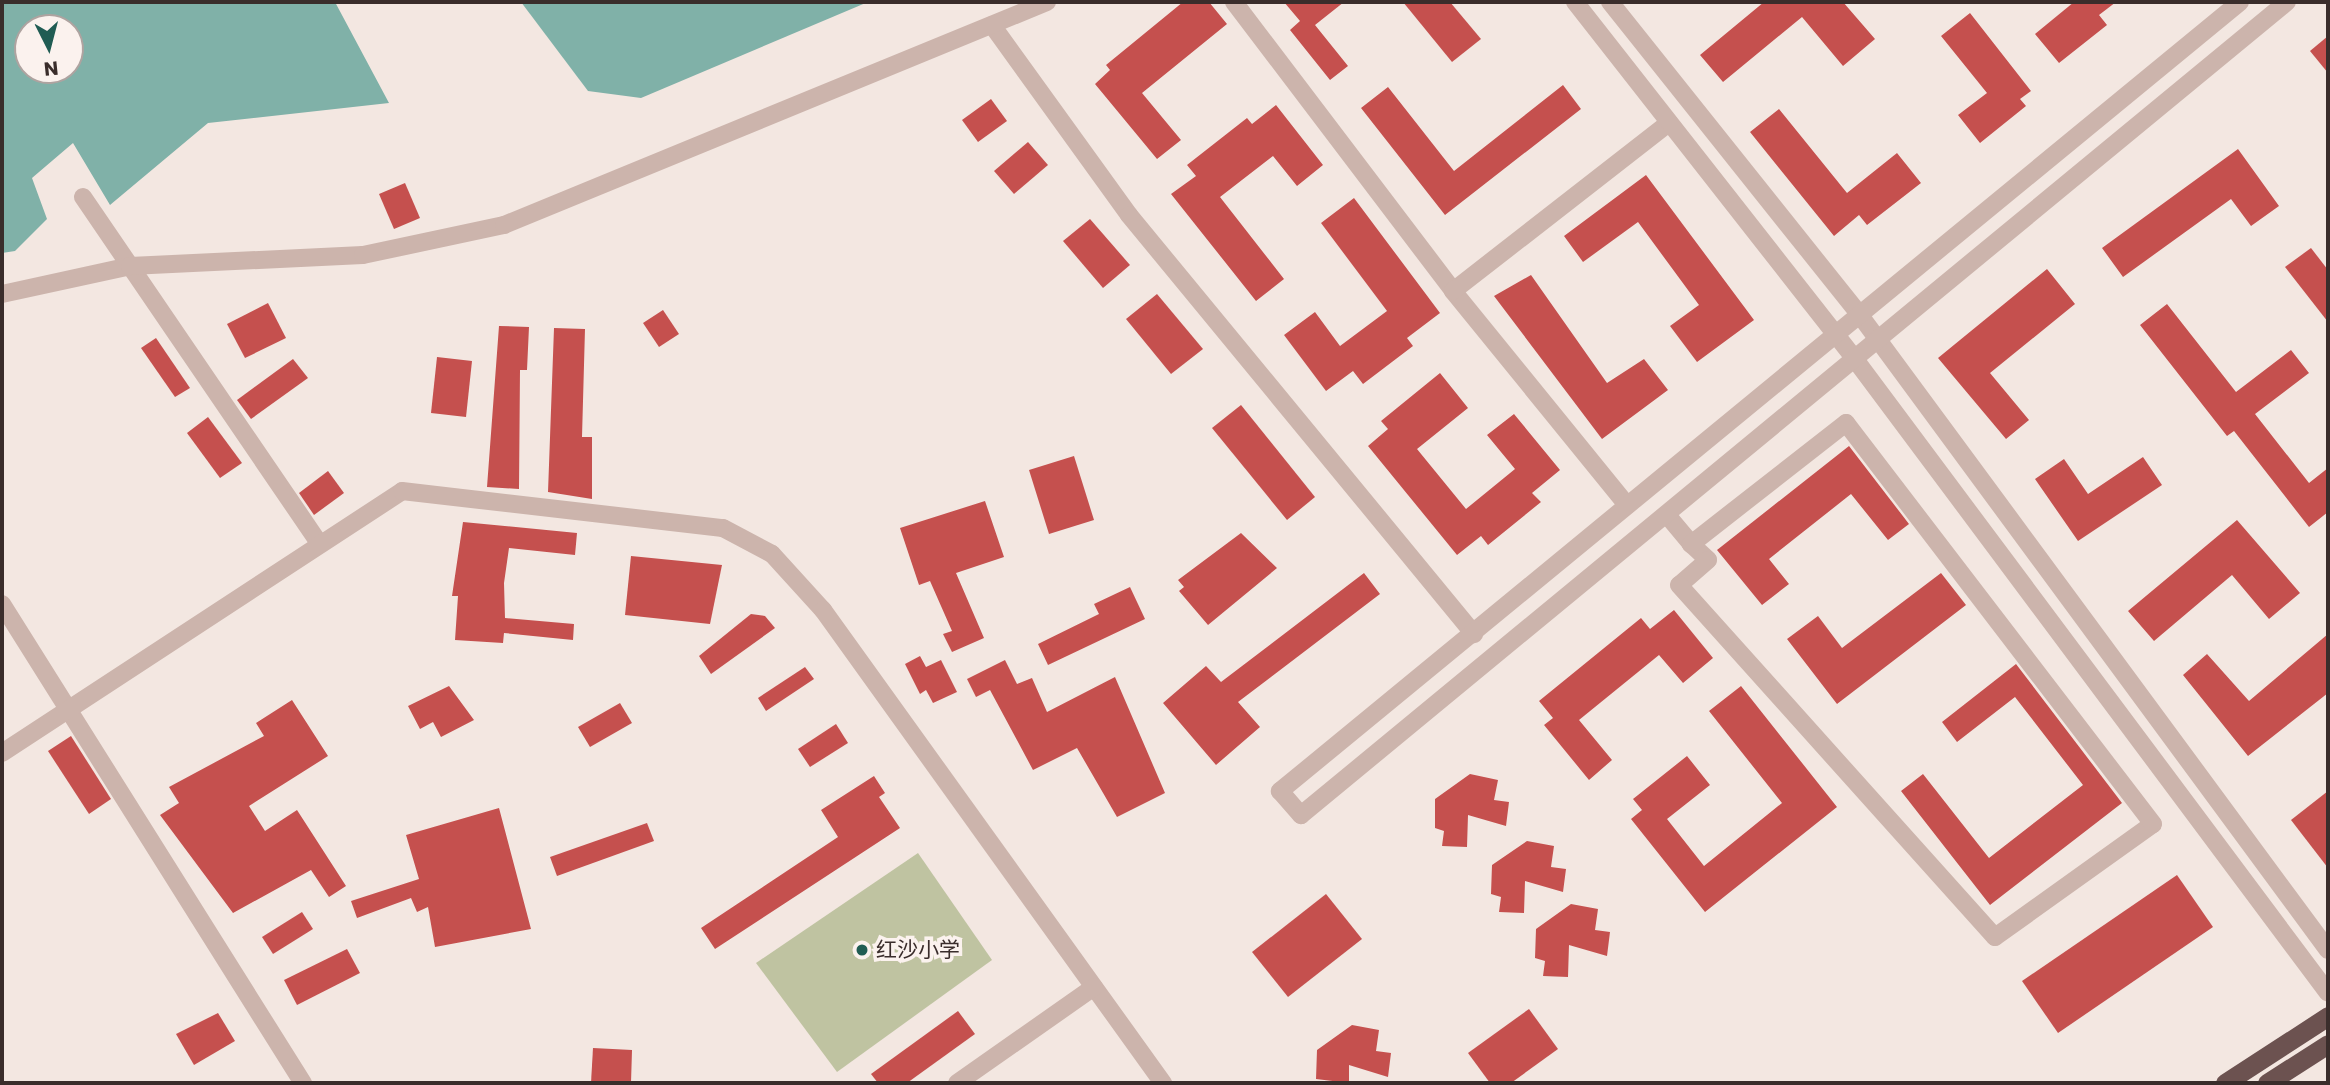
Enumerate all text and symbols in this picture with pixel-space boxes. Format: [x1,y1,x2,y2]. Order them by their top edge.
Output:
north arrow [14,14,84,84]
text: N [43,54,60,83]
place label: 红沙小学 [876,937,960,963]
marker: 红沙小学 [854,942,870,958]

